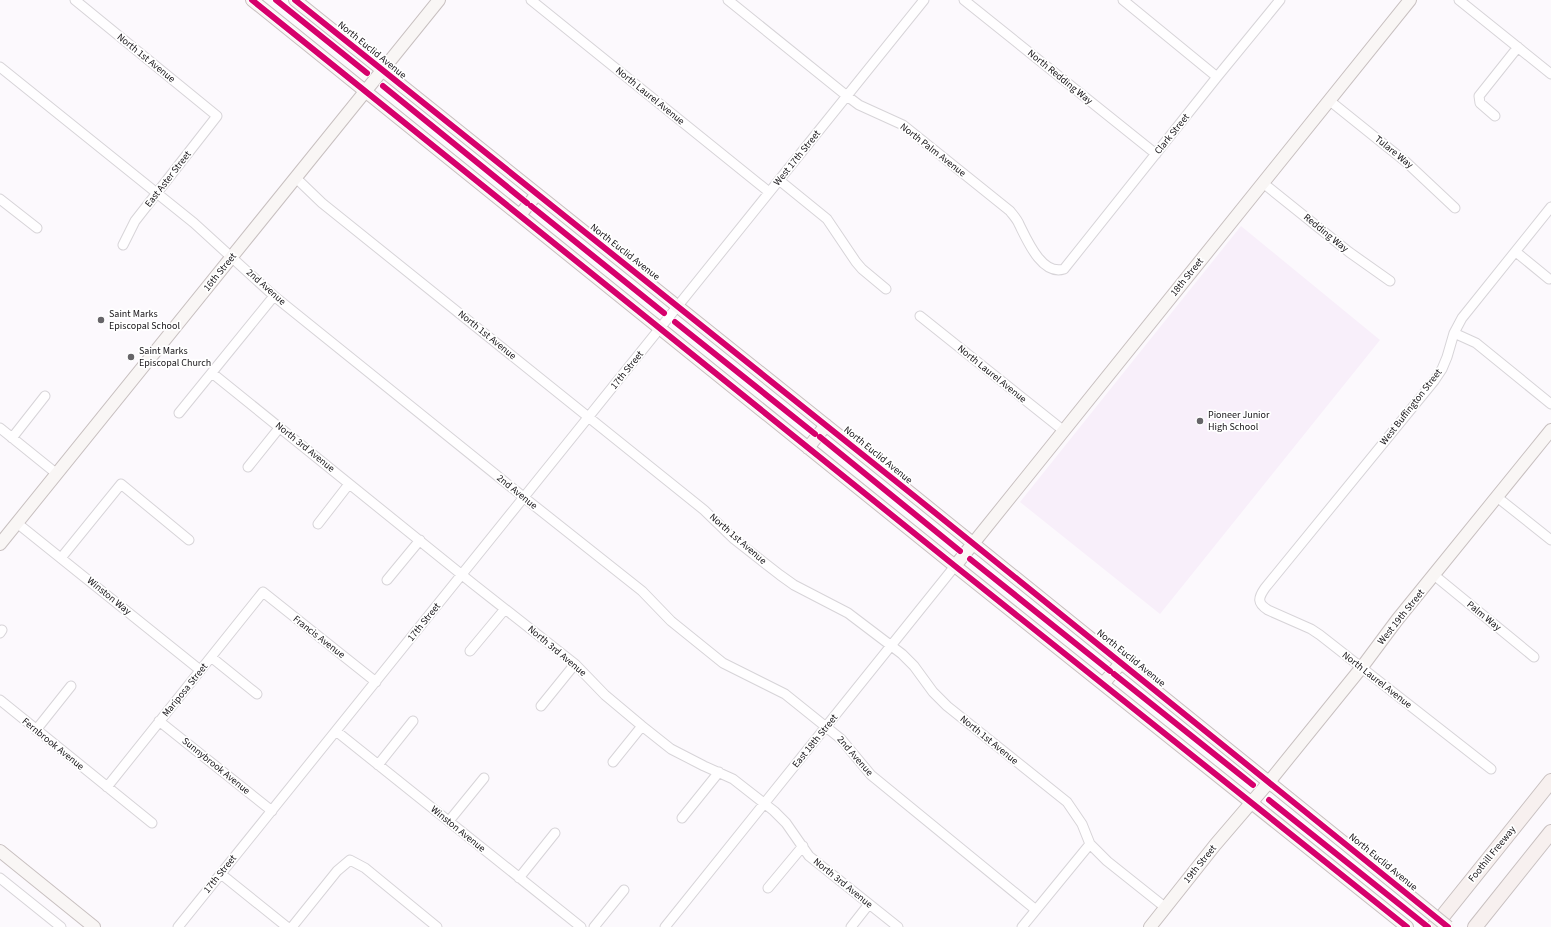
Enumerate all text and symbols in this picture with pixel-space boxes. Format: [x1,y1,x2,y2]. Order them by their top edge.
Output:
street label: North Euclid Avenue [335,18,409,82]
street label: North 1st Avenue [114,30,178,86]
street label: North Redding Way [1024,46,1096,108]
street label: North Laurel Avenue [612,64,688,128]
street label: Clark Street [1151,110,1193,157]
street label: North Palm Avenue [897,120,969,180]
street label: West 17th Street [770,127,824,189]
street label: Tulare Way [1372,132,1416,172]
street label: East Aster Street [142,147,195,210]
street label: Redding Way [1301,211,1352,256]
street label: North Euclid Avenue [587,220,663,284]
street label: 16th Street [200,249,240,294]
street label: 18th Street [1167,254,1207,299]
street label: 2nd Avenue [243,265,289,309]
place label: Saint Marks Episcopal School [109,307,180,333]
street label: North 1st Avenue [455,307,519,363]
marker: Saint Marks Episcopal School [96,315,106,325]
street label: North Laurel Avenue [954,342,1030,406]
place label: Saint Marks Episcopal Church [139,344,211,370]
street label: 17th Street [607,347,647,392]
marker: Saint Marks Episcopal Church [126,352,136,362]
street label: West Buffington Street [1377,365,1446,448]
place label: Pioneer Junior High School [1208,408,1270,434]
marker: Pioneer Junior High School [1195,416,1205,426]
street label: North 3rd Avenue [272,419,338,475]
street label: North Euclid Avenue [841,423,915,487]
street label: 2nd Avenue [494,471,540,513]
street label: North 1st Avenue [706,510,770,568]
street label: Winston Way [84,574,134,618]
street label: West 19th Street [1374,586,1428,648]
street label: Palm Way [1464,598,1504,634]
street label: 17th Street [404,599,444,644]
street label: Francis Avenue [290,612,348,662]
street label: North 3rd Avenue [525,622,589,680]
street label: North Euclid Avenue [1094,626,1168,690]
street label: North Laurel Avenue [1339,648,1415,712]
street label: Mariposa Street [159,660,211,720]
street label: East 18th Street [789,711,841,771]
street label: North 1st Avenue [957,712,1021,768]
street label: Fernbrook Avenue [19,715,87,773]
street label: 2nd Avenue [834,733,876,779]
street label: Sunnybrook Avenue [179,734,253,798]
street label: Winston Avenue [428,803,488,855]
street label: Foothill Freeway [1465,823,1519,885]
street label: North Euclid Avenue [1346,830,1420,894]
street label: 19th Street [1180,841,1220,886]
street label: 17th Street [200,851,240,896]
street label: North 3rd Avenue [810,855,876,911]

